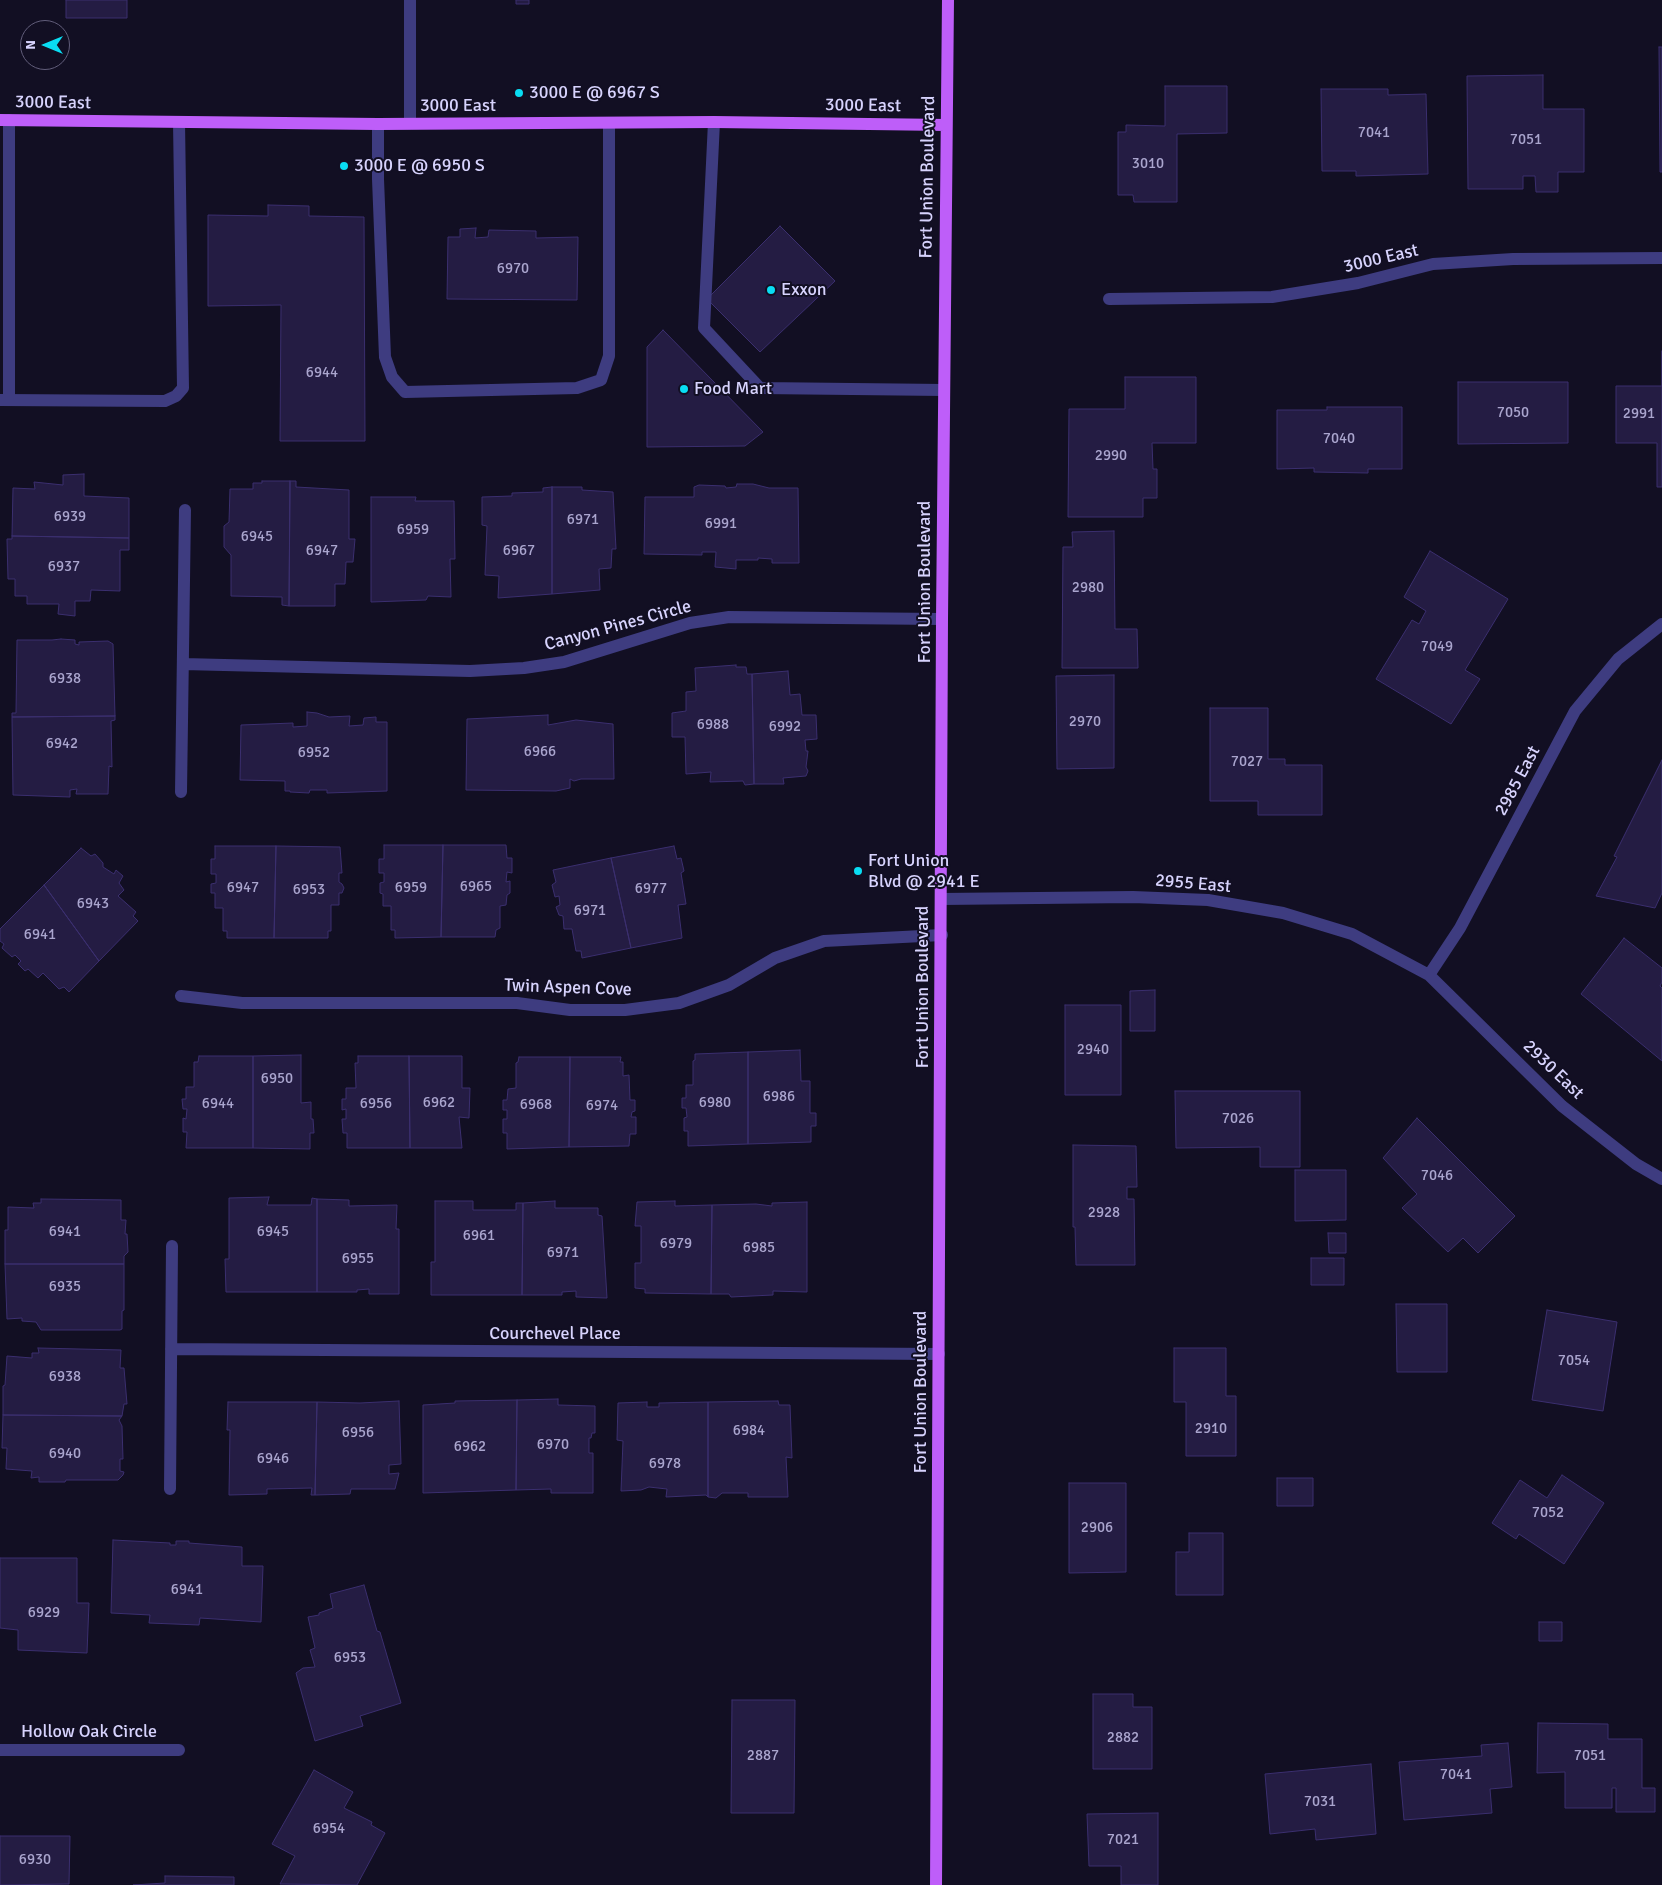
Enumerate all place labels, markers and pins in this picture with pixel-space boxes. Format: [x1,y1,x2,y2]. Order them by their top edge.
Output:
place label: 3000 E @ 6967 S [529,82,660,104]
marker: 3000 E @ 6967 S [513,87,525,99]
place label: 3000 E @ 6950 S [354,155,485,177]
marker: 3000 E @ 6950 S [338,160,350,172]
place label: Exxon [781,279,827,301]
marker: Exxon [765,284,777,296]
place label: Food Mart [694,378,772,400]
marker: Food Mart [678,383,690,395]
place label: Fort Union Blvd @ 2941 E [868,850,980,892]
marker: Fort Union Blvd @ 2941 E [852,865,864,877]

